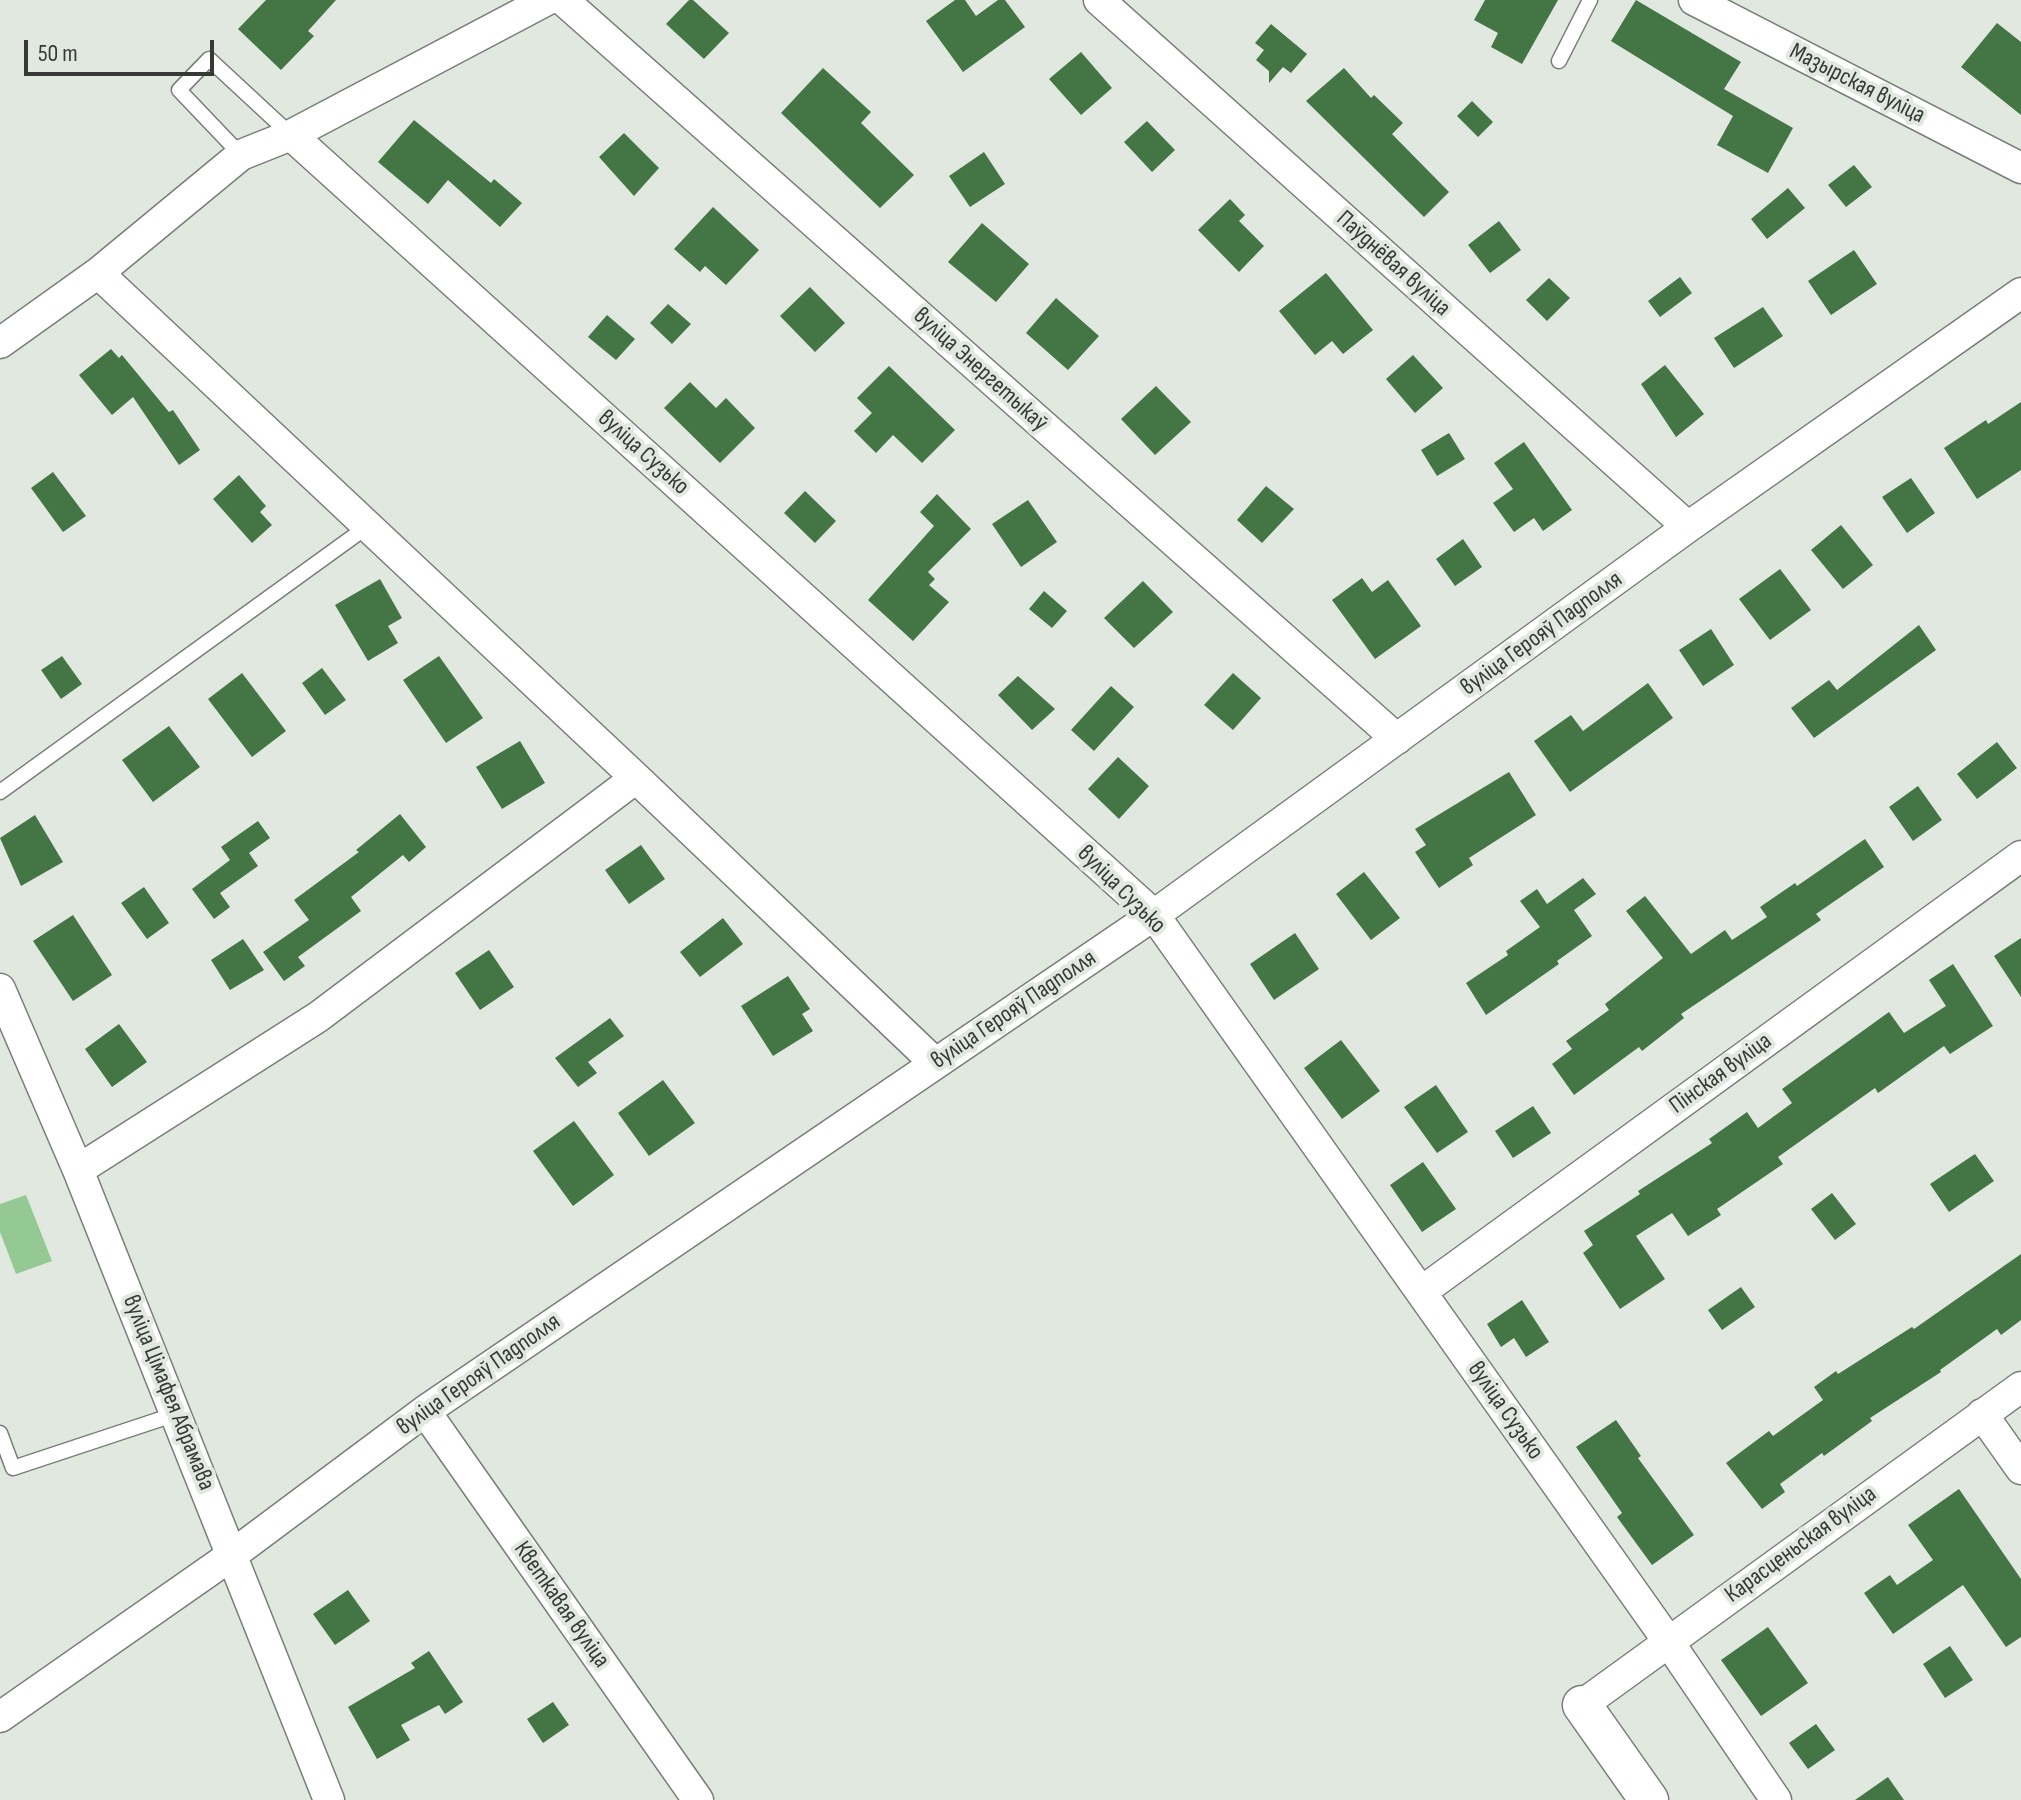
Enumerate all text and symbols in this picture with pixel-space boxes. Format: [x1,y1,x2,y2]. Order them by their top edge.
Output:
scale bar [28,24,218,74]
street label: Мазырская вуліца [1784,38,1930,130]
text: 50 m [38,39,78,68]
street label: Паўднёвая вуліца [1330,205,1456,323]
street label: вуліца Энергетыкаў [907,302,1053,438]
street label: вуліца Сузько [591,405,695,501]
street label: вуліца Герояў Падполля [1456,566,1628,702]
street label: вуліца Сузько [1071,840,1171,940]
street label: вуліца Герояў Падполля [926,944,1102,1076]
street label: Пінская вуліца [1664,1027,1778,1121]
street label: вуліца Цімафея Абрамава [116,1291,220,1495]
street label: вуліца Герояў Падполля [392,1308,566,1442]
street label: вуліца Сузько [1461,1356,1549,1466]
street label: Карасценьская вуліца [1720,1480,1882,1610]
street label: Кветкавая вуліца [507,1536,615,1674]

